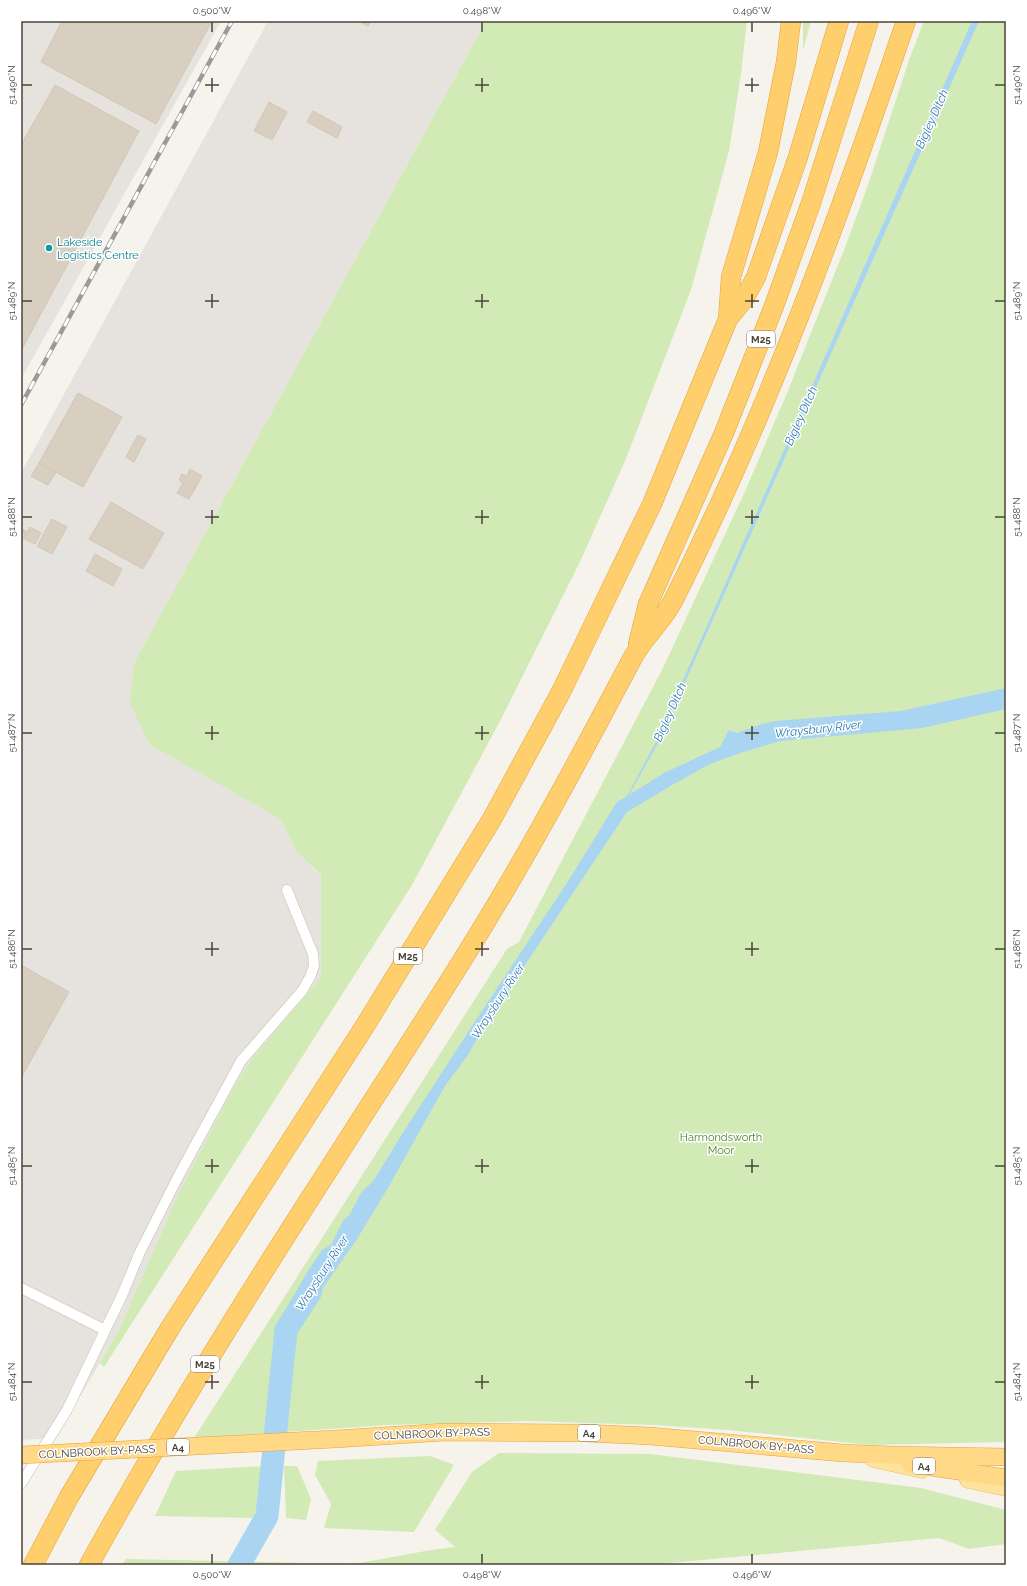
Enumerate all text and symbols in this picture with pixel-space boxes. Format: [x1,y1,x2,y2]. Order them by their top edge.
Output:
text: 0.500°W [193,5,232,16]
text: 0.498°W [463,5,502,16]
text: 0.496°W [733,5,772,16]
text: 51.490°N [6,65,17,105]
text: 51.490°N [1011,65,1022,105]
water label: Bigley Ditch [913,87,951,151]
place label: Lakeside Logistics Centre [57,236,139,262]
marker: Lakeside Logistics Centre [44,243,54,253]
text: 51.489°N [6,282,17,320]
text: 51.489°N [1011,282,1022,320]
road number: M25 [747,331,775,347]
water label: Bigley Ditch [782,384,820,448]
text: 51.488°N [6,497,17,537]
text: 51.488°N [1011,497,1022,537]
water label: Bigley Ditch [651,680,689,744]
text: 51.487°N [6,714,17,752]
text: 51.487°N [1011,714,1022,752]
water label: Wraysbury River [774,717,863,741]
text: 51.486°N [6,929,17,969]
text: 51.486°N [1011,929,1022,969]
road number: M25 [394,948,422,964]
water label: Wraysbury River [468,960,528,1041]
park label: Harmondsworth Moor [680,1131,762,1157]
text: 51.485°N [6,1147,17,1185]
text: 51.485°N [1011,1147,1022,1185]
water label: Wraysbury River [292,1232,352,1313]
road number: M25 [191,1356,219,1372]
text: 51.484°N [6,1363,17,1401]
text: 51.484°N [1011,1363,1022,1401]
street label: COLNBROOK BY-PASS [374,1425,491,1443]
road number: A4 [578,1425,600,1441]
street label: COLNBROOK BY-PASS [697,1433,815,1457]
road number: A4 [167,1439,189,1455]
street label: COLNBROOK BY-PASS [39,1442,156,1462]
road number: A4 [913,1458,935,1474]
text: 0.500°W [193,1569,232,1580]
text: 0.498°W [463,1569,502,1580]
text: 0.496°W [733,1569,772,1580]

